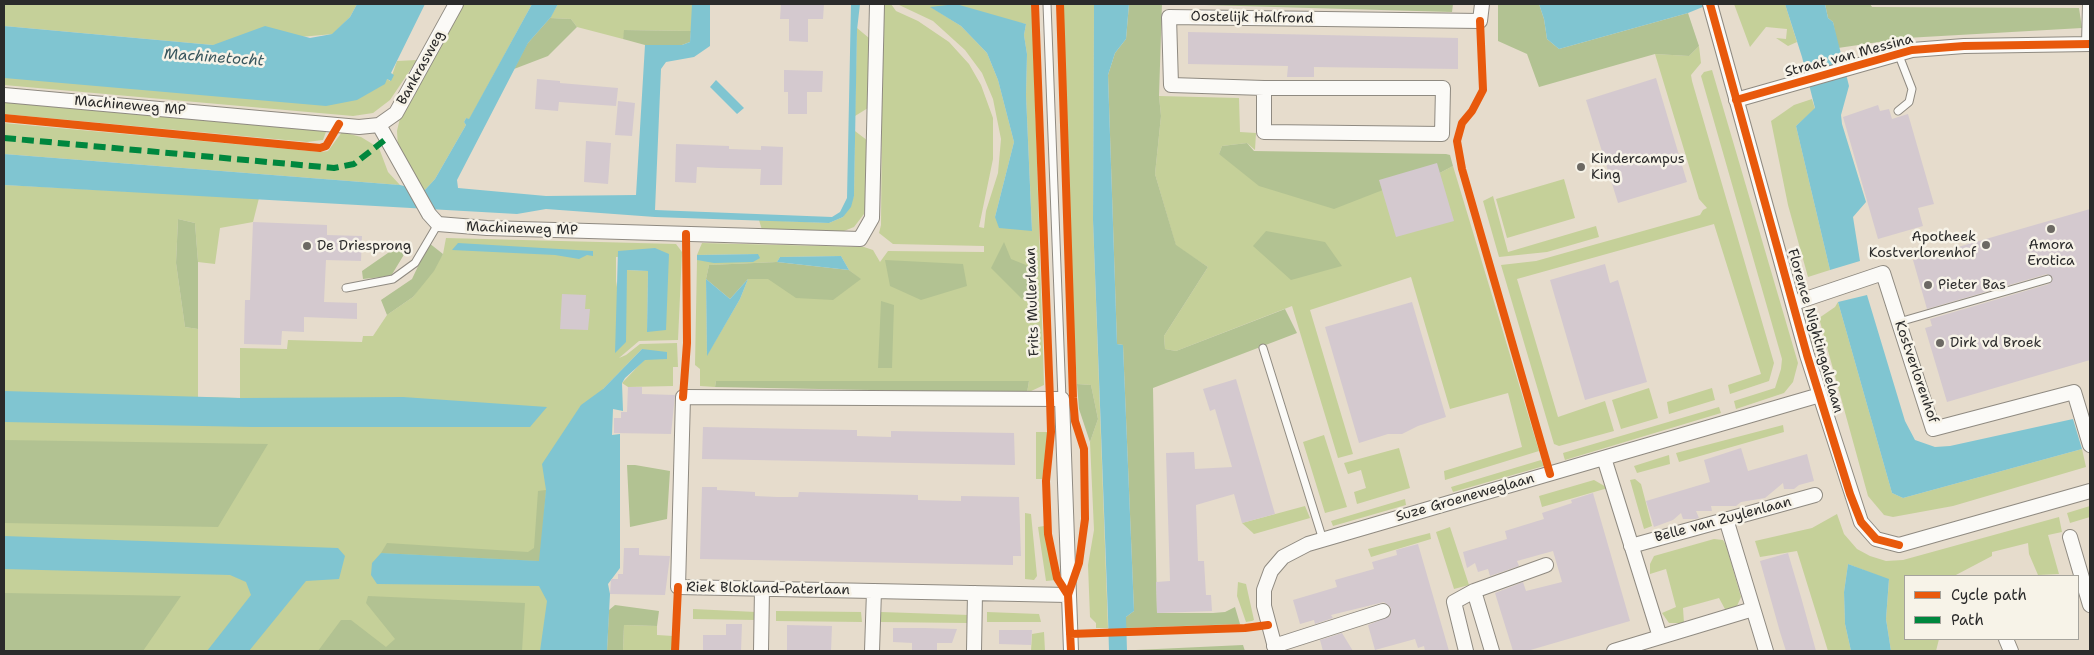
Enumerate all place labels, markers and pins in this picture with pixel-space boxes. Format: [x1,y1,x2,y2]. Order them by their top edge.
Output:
place label: Kindercampus King [1591,151,1685,184]
marker: Kindercampus King [1575,161,1587,173]
marker: Amora Erotica [2045,223,2057,235]
place label: Apotheek Kostverlorenhof [1869,229,1976,262]
place label: Amora Erotica [2027,237,2075,270]
place label: De Driesprong [317,238,411,254]
marker: Apotheek Kostverlorenhof [1980,239,1992,251]
marker: De Driesprong [301,240,313,252]
place label: Pieter Bas [1938,277,2006,293]
marker: Pieter Bas [1922,279,1934,291]
place label: Dirk vd Broek [1950,335,2041,351]
marker: Dirk vd Broek [1934,337,1946,349]

